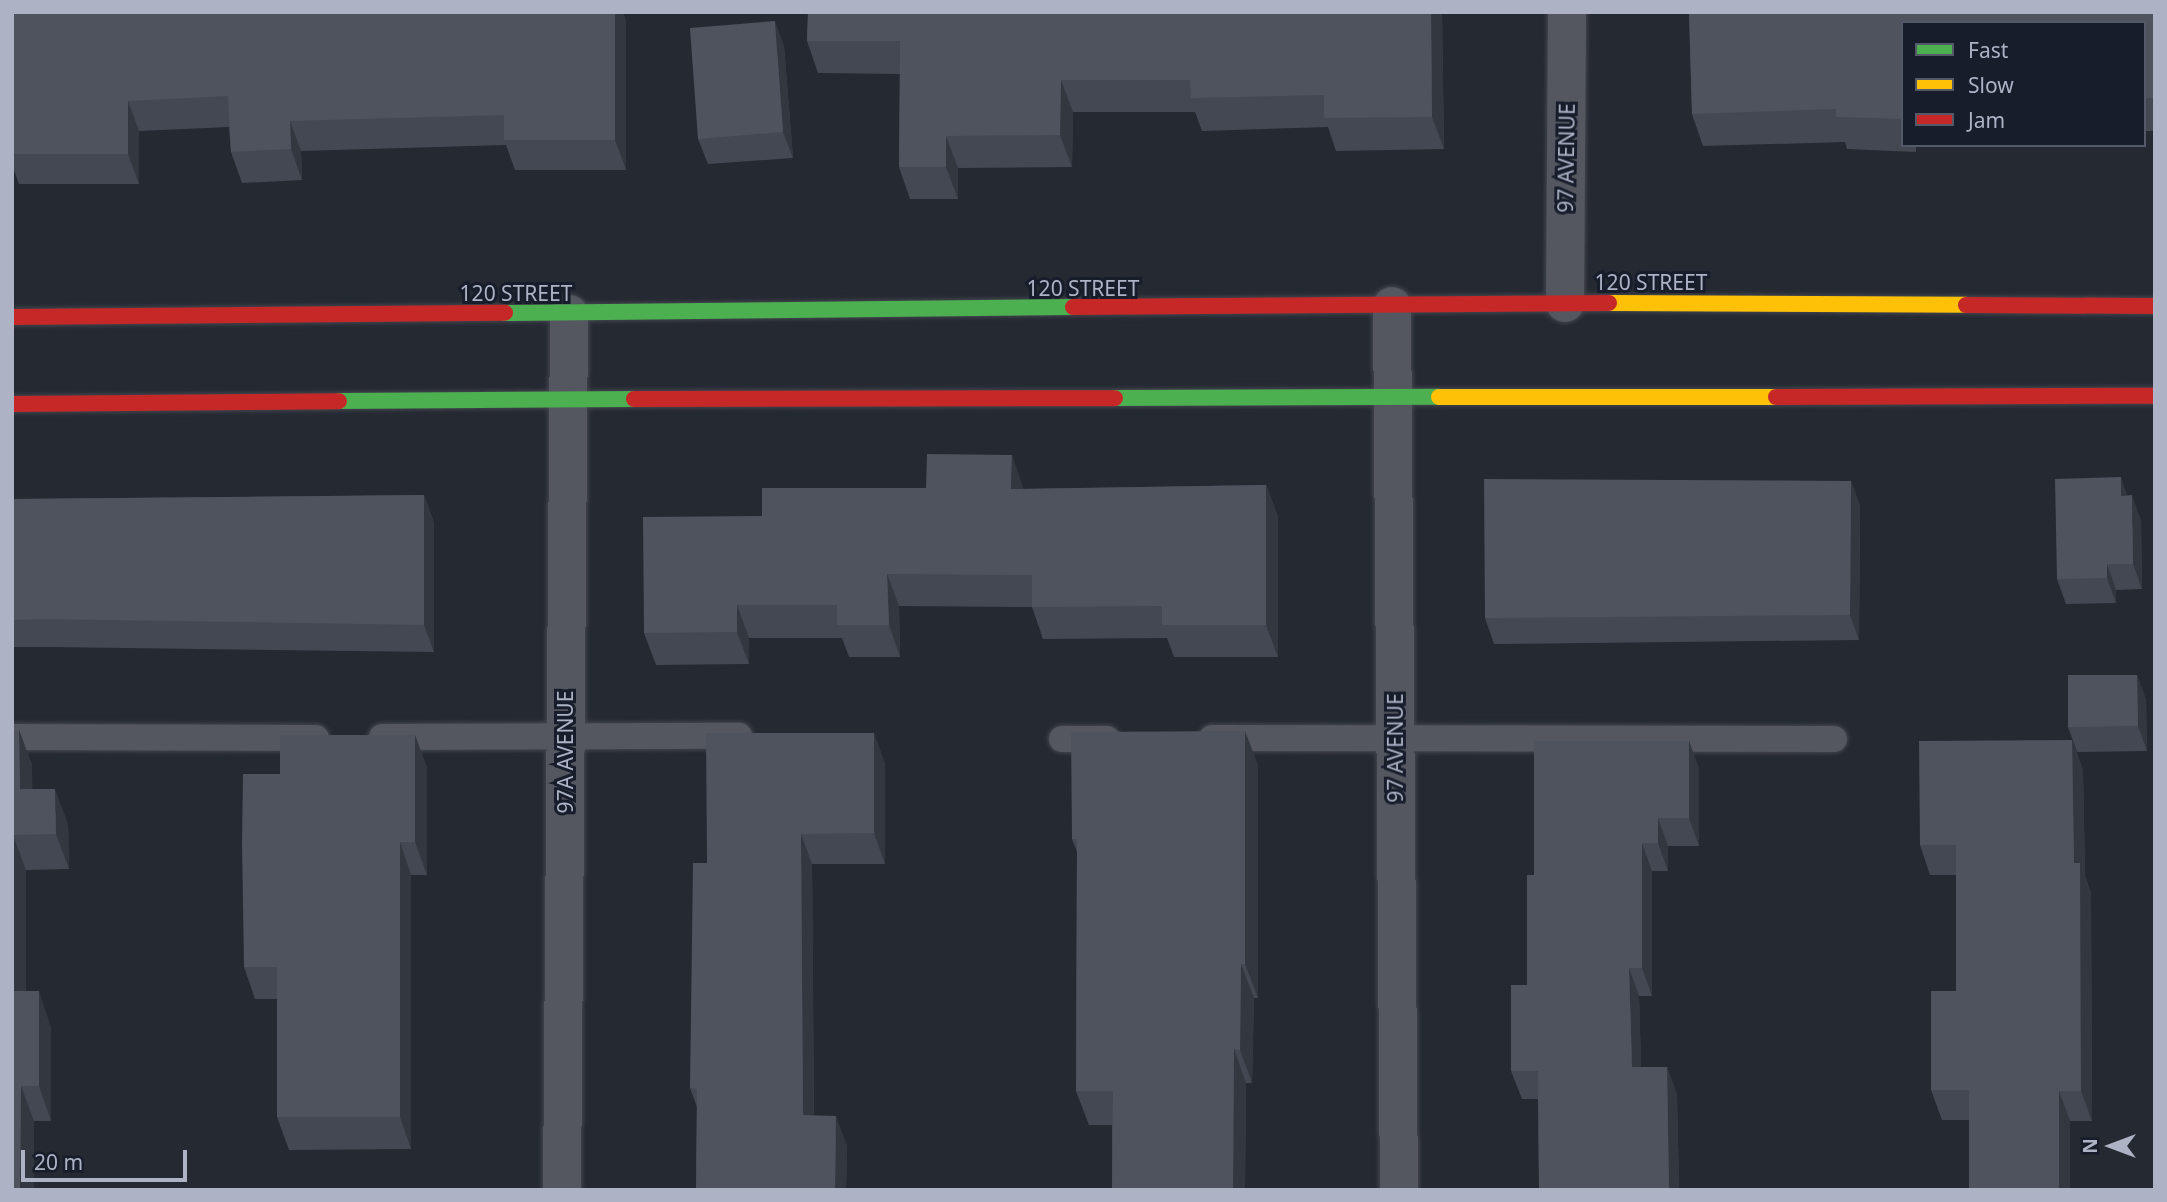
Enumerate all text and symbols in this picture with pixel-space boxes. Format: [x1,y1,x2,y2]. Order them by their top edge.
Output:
legend [1901,21,2146,147]
text: Fast [1968,36,2008,64]
text: Slow [1968,71,2014,99]
street label: 97 AVENUE [1552,103,1580,213]
text: Jam [1968,106,2005,134]
street label: 120 STREET [1595,269,1707,295]
street label: 120 STREET [1027,275,1139,301]
street label: 120 STREET [460,280,572,306]
street label: 97A AVENUE [552,691,578,813]
street label: 97 AVENUE [1382,693,1408,803]
north arrow [2076,1111,2146,1181]
scale bar [24,1136,191,1180]
text: N [2077,1138,2103,1154]
text: 20 m [34,1148,83,1176]

